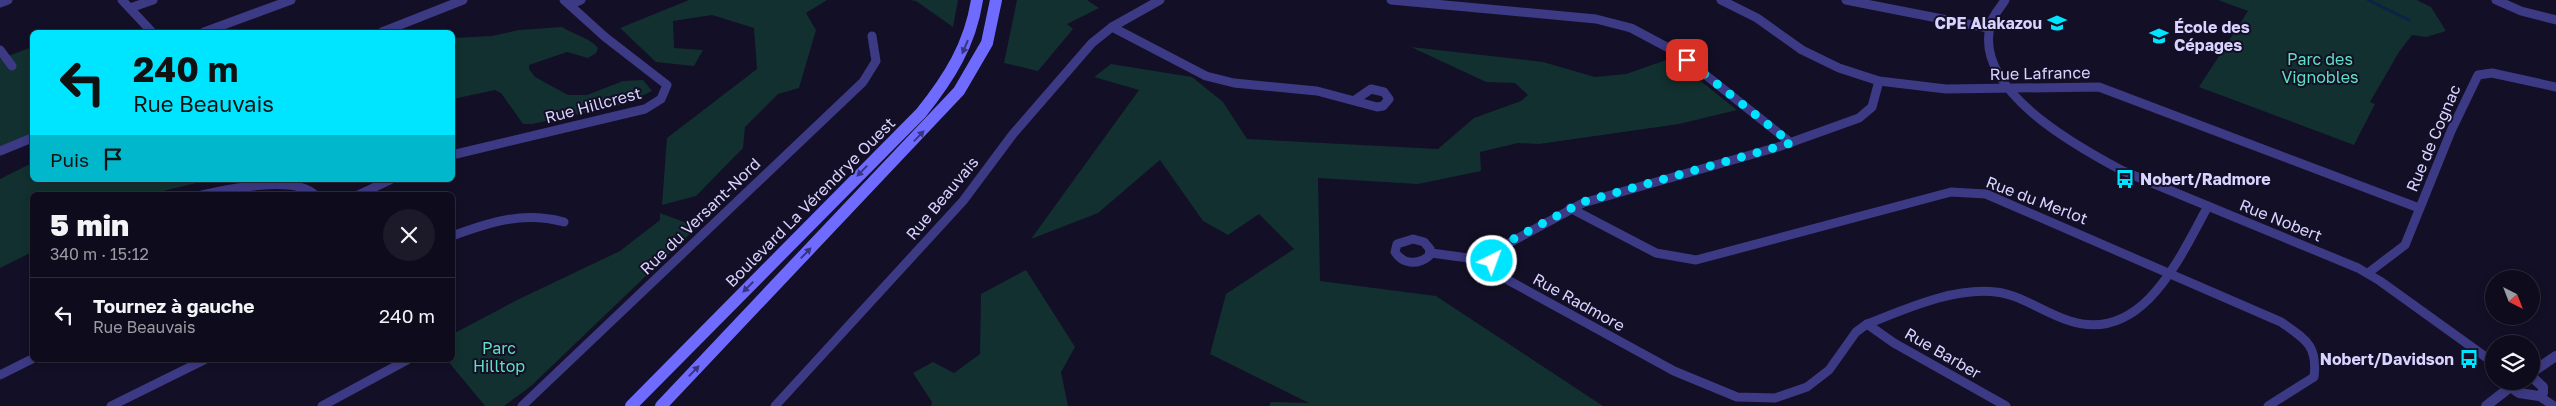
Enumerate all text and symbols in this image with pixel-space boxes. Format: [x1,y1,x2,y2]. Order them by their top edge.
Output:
school or university icon: CPE Alakazou [2046,12,2068,34]
place label: CPE Alakazou [1934,13,2042,33]
place label: École des Cépages [2174,17,2250,55]
school or university icon: École des Cépages [2148,25,2170,47]
pin [1666,39,1708,81]
one-way arrow [960,40,968,54]
icon: arrive [1673,46,1701,74]
text: 240 m [133,48,238,90]
park label: Parc des Vignobles [2282,49,2358,87]
icon: left [50,50,115,115]
street label: Rue Lafrance [1990,62,2090,84]
street label: Rue de Cognac [2401,81,2465,195]
street label: Rue Hillcrest [543,83,643,127]
text: Rue Beauvais [133,90,274,117]
street label: Boulevard La Vérendrye Ouest [721,113,899,291]
one-way arrow [913,130,925,142]
icon: arrive [99,145,127,173]
text: Puis [50,148,89,171]
street label: Rue Beauvais [901,152,983,244]
street label: Rue du Versant-Nord [636,153,764,279]
one-way arrow [856,165,868,177]
bus stop icon: Nobert/Radmore [2114,168,2136,190]
place label: Nobert/Radmore [2140,169,2271,189]
street label: Rue du Merlot [1983,171,2091,229]
street label: Rue Nobert [2237,194,2325,246]
text: 5 min [50,207,129,243]
button: close [383,209,435,261]
position arrow [1465,234,1517,286]
text: 340 m · 15:12 [50,244,149,264]
one-way arrow [800,247,812,259]
street label: Rue Radmore [1529,268,1629,336]
north arrow [2485,270,2540,325]
map controls [2485,270,2540,390]
one-way arrow [743,281,755,293]
text: Tournez à gauche [93,294,254,317]
icon: left [50,301,78,329]
text: 240 m [379,304,435,327]
text: Rue Beauvais [93,317,196,337]
street label: Rue Barber [1901,323,1985,383]
button: layers [2485,335,2540,390]
park label: Parc Hilltop [473,338,525,376]
bus stop icon: Nobert/Davidson [2458,348,2480,370]
place label: Nobert/Davidson [2320,349,2454,369]
one-way arrow [688,365,700,377]

